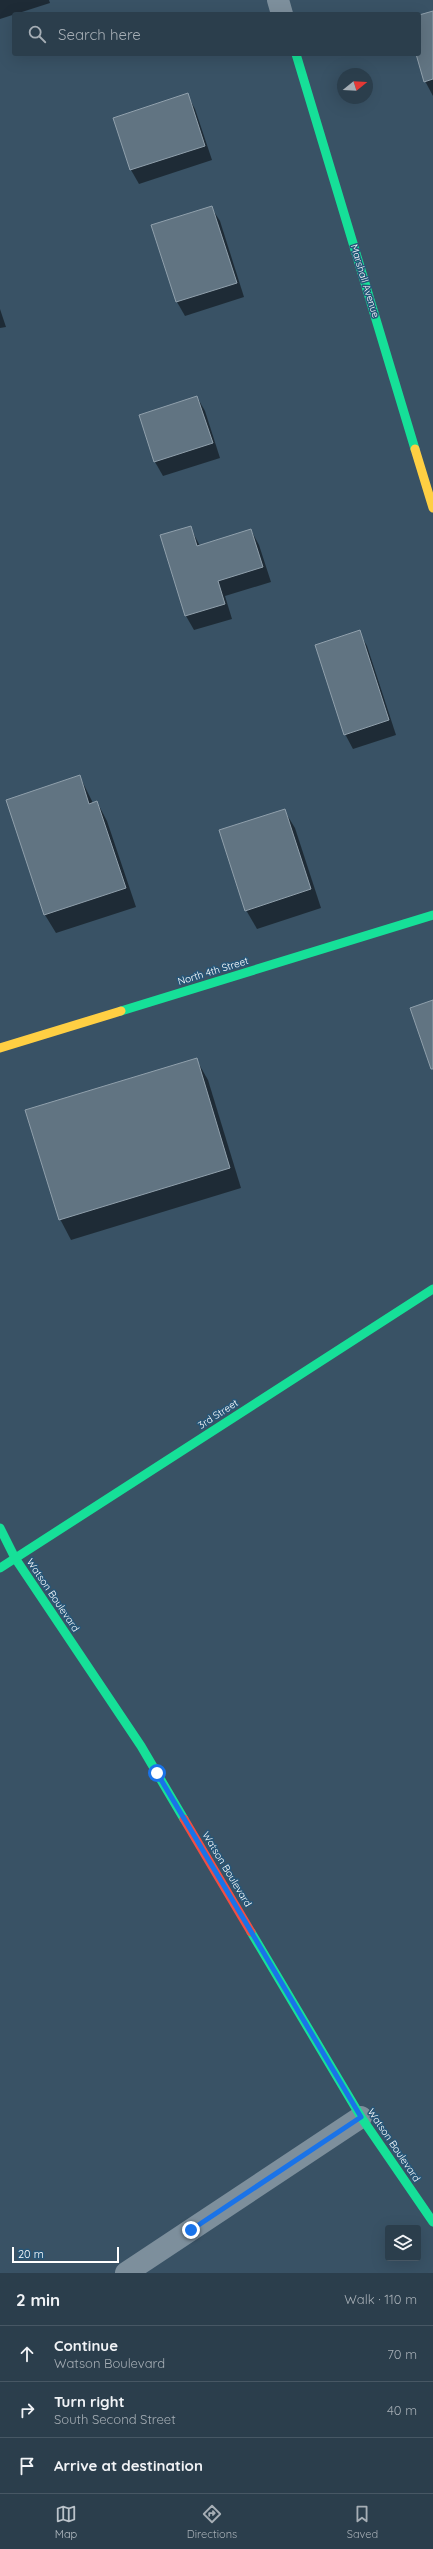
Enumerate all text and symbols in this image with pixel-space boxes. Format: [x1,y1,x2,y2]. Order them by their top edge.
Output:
search box [12,12,421,56]
icon: search [26,23,48,45]
text: Search here [58,25,141,44]
north arrow [337,68,373,104]
street label: Marshall Avenue [348,243,382,320]
street label: North 4th Street [176,954,251,988]
street label: 3rd Street [196,1396,241,1432]
street label: Watson Boulevard [24,1556,82,1634]
route start [148,1764,166,1782]
street label: Watson Boulevard [199,1829,255,1909]
street label: Watson Boulevard [365,2106,423,2184]
route end [182,2221,200,2239]
map controls [385,2225,421,2261]
button: layers [385,2225,421,2261]
scale bar [12,2245,119,2264]
text: 20 m [18,2247,44,2261]
text: 2 min [16,2289,60,2310]
text: Walk · 110 m [344,2291,417,2307]
text: Continue [54,2336,118,2355]
icon: ahead [16,2343,38,2365]
text: 70 m [387,2346,417,2362]
text: Watson Boulevard [54,2355,165,2371]
text: Turn right [54,2392,125,2411]
icon: right [16,2399,38,2421]
text: 40 m [387,2402,417,2418]
text: South Second Street [54,2411,176,2427]
icon: arrive [16,2455,38,2477]
text: Arrive at destination [54,2456,203,2475]
tab: Map [55,2503,77,2541]
tab: Directions [187,2503,237,2541]
tab: Saved [347,2503,378,2541]

